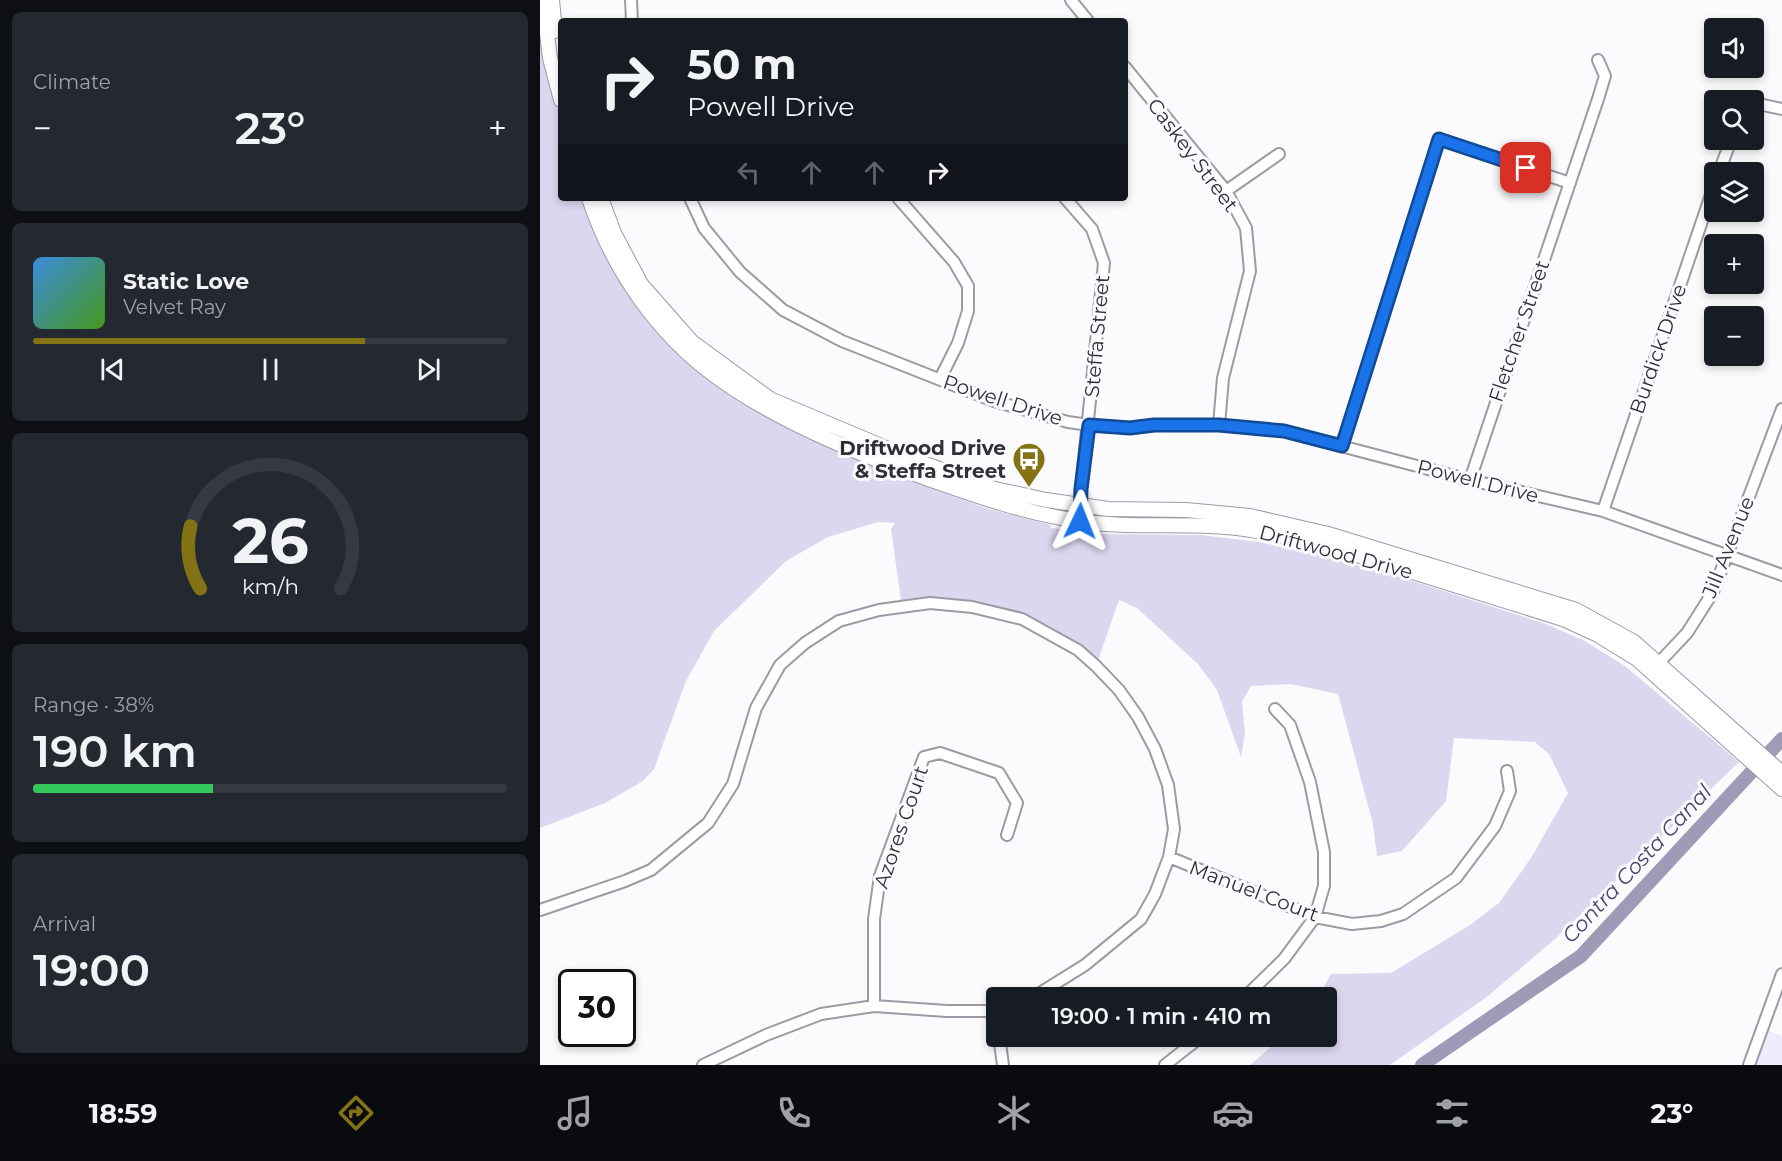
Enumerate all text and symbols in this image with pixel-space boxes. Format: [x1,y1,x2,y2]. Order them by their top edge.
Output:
map controls [1704,18,1764,366]
button: sound [1704,18,1764,78]
text: 50 m [687,38,796,90]
icon: right [588,42,666,120]
text: Climate [33,70,111,94]
text: Powell Drive [687,90,855,123]
button: search [1704,90,1764,150]
street label: Caskey Street [1143,94,1243,216]
text: 23° [235,100,305,155]
text: − [33,108,52,148]
text: + [488,108,507,148]
pin [1500,142,1551,193]
icon: arrive [1509,151,1542,184]
icon: left [732,156,765,189]
icon: ahead [795,156,828,189]
icon: ahead [858,156,891,189]
icon: right [921,156,954,189]
button: layers [1704,162,1764,222]
button: + [1704,234,1764,294]
street label: Fletcher Street [1484,257,1554,405]
text: Static Love [123,268,249,295]
street label: Steffa Street [1080,274,1114,398]
street label: Burdick Drive [1625,281,1691,417]
text: Velvet Ray [123,295,226,319]
button: − [1704,306,1764,366]
icon: previous [96,353,129,386]
icon: pause [254,353,287,386]
icon: next [412,353,445,386]
street label: Powell Drive [940,369,1066,431]
place label: Driftwood Drive & Steffa Street [839,436,1006,483]
bus stop icon: Driftwood Drive & Steffa Street [1011,441,1047,488]
street label: Powell Drive [1415,454,1541,508]
position arrow [1048,489,1112,553]
street label: Jill Avenue [1696,493,1759,602]
text: 26 [232,504,308,580]
street label: Driftwood Drive [1257,520,1415,584]
text: km/h [241,574,299,600]
text: Range · 38% [33,693,154,717]
text: 190 km [33,723,197,778]
street label: Azores Court [869,763,933,891]
water label: Contra Costa Canal [1557,779,1717,948]
street label: Manuel Court [1186,855,1322,927]
text: Arrival [33,912,96,936]
text: 19:00 [33,942,150,997]
speed limit sign: 30 [558,969,636,1047]
text: 19:00 · 1 min · 410 m [1052,1003,1271,1030]
icon: directions [335,1092,377,1134]
icon: music [554,1092,596,1134]
icon: phone [773,1092,815,1134]
icon: climate [993,1092,1035,1134]
icon: car [1212,1092,1254,1134]
icon: filters [1431,1092,1473,1134]
text: 18:59 [89,1097,157,1130]
text: 23° [1650,1097,1693,1130]

